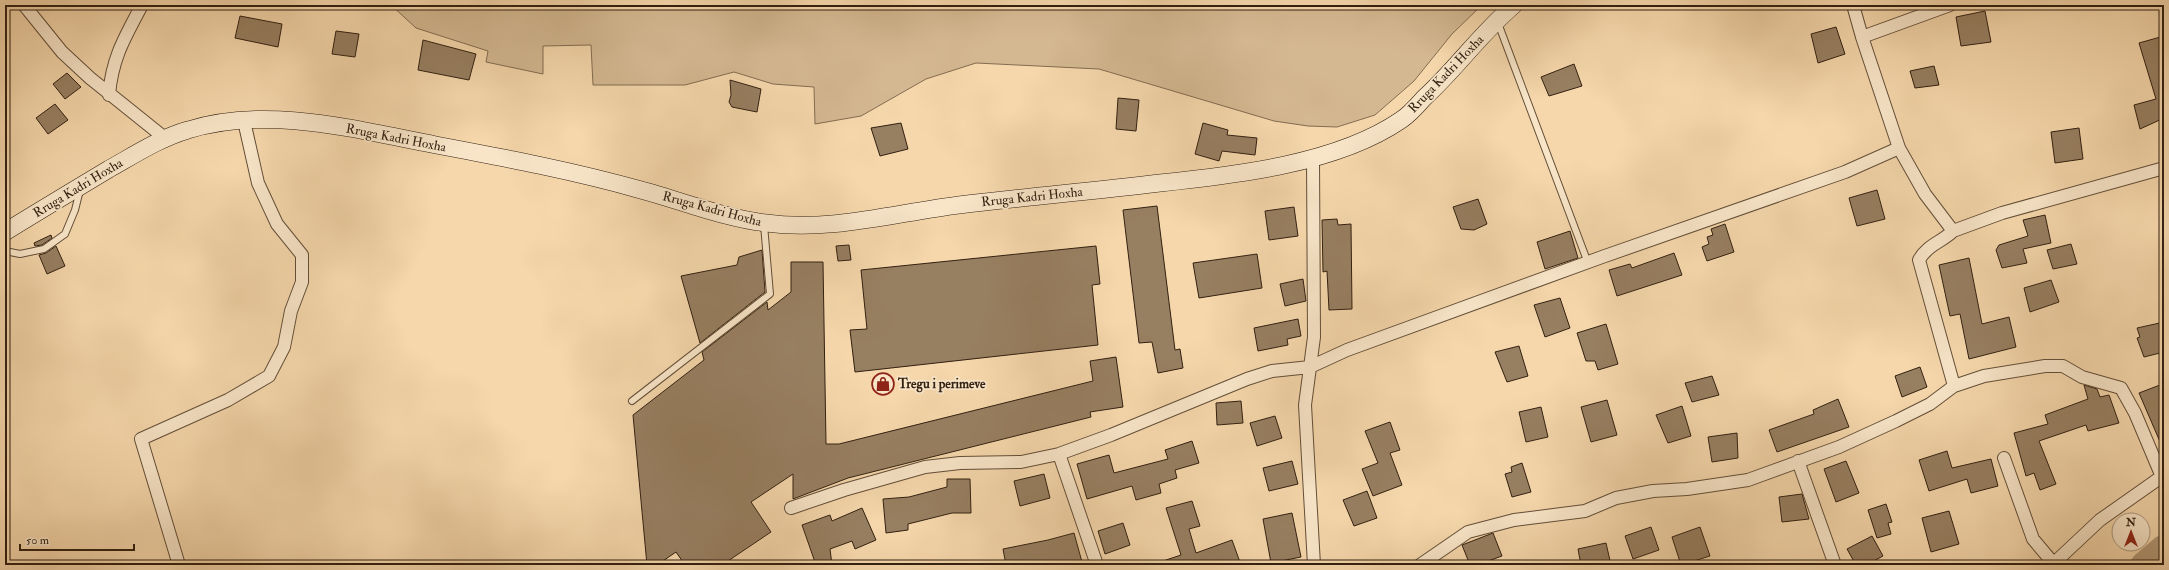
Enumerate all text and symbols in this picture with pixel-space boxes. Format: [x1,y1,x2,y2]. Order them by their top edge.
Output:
street label: Rruga Kadri Hoxha [1405,31,1488,116]
street label: Rruga Kadri Hoxha [345,120,448,156]
street label: Rruga Kadri Hoxha [30,155,126,221]
street label: Rruga Kadri Hoxha [981,184,1084,210]
street label: Rruga Kadri Hoxha [661,188,764,230]
shop icon: Tregu i perimeve [870,371,896,397]
place label: Tregu i perimeve [897,376,986,393]
north arrow [2111,512,2151,552]
text: N [2125,516,2137,529]
scale bar [20,526,134,552]
text: 50 m [26,533,50,548]

